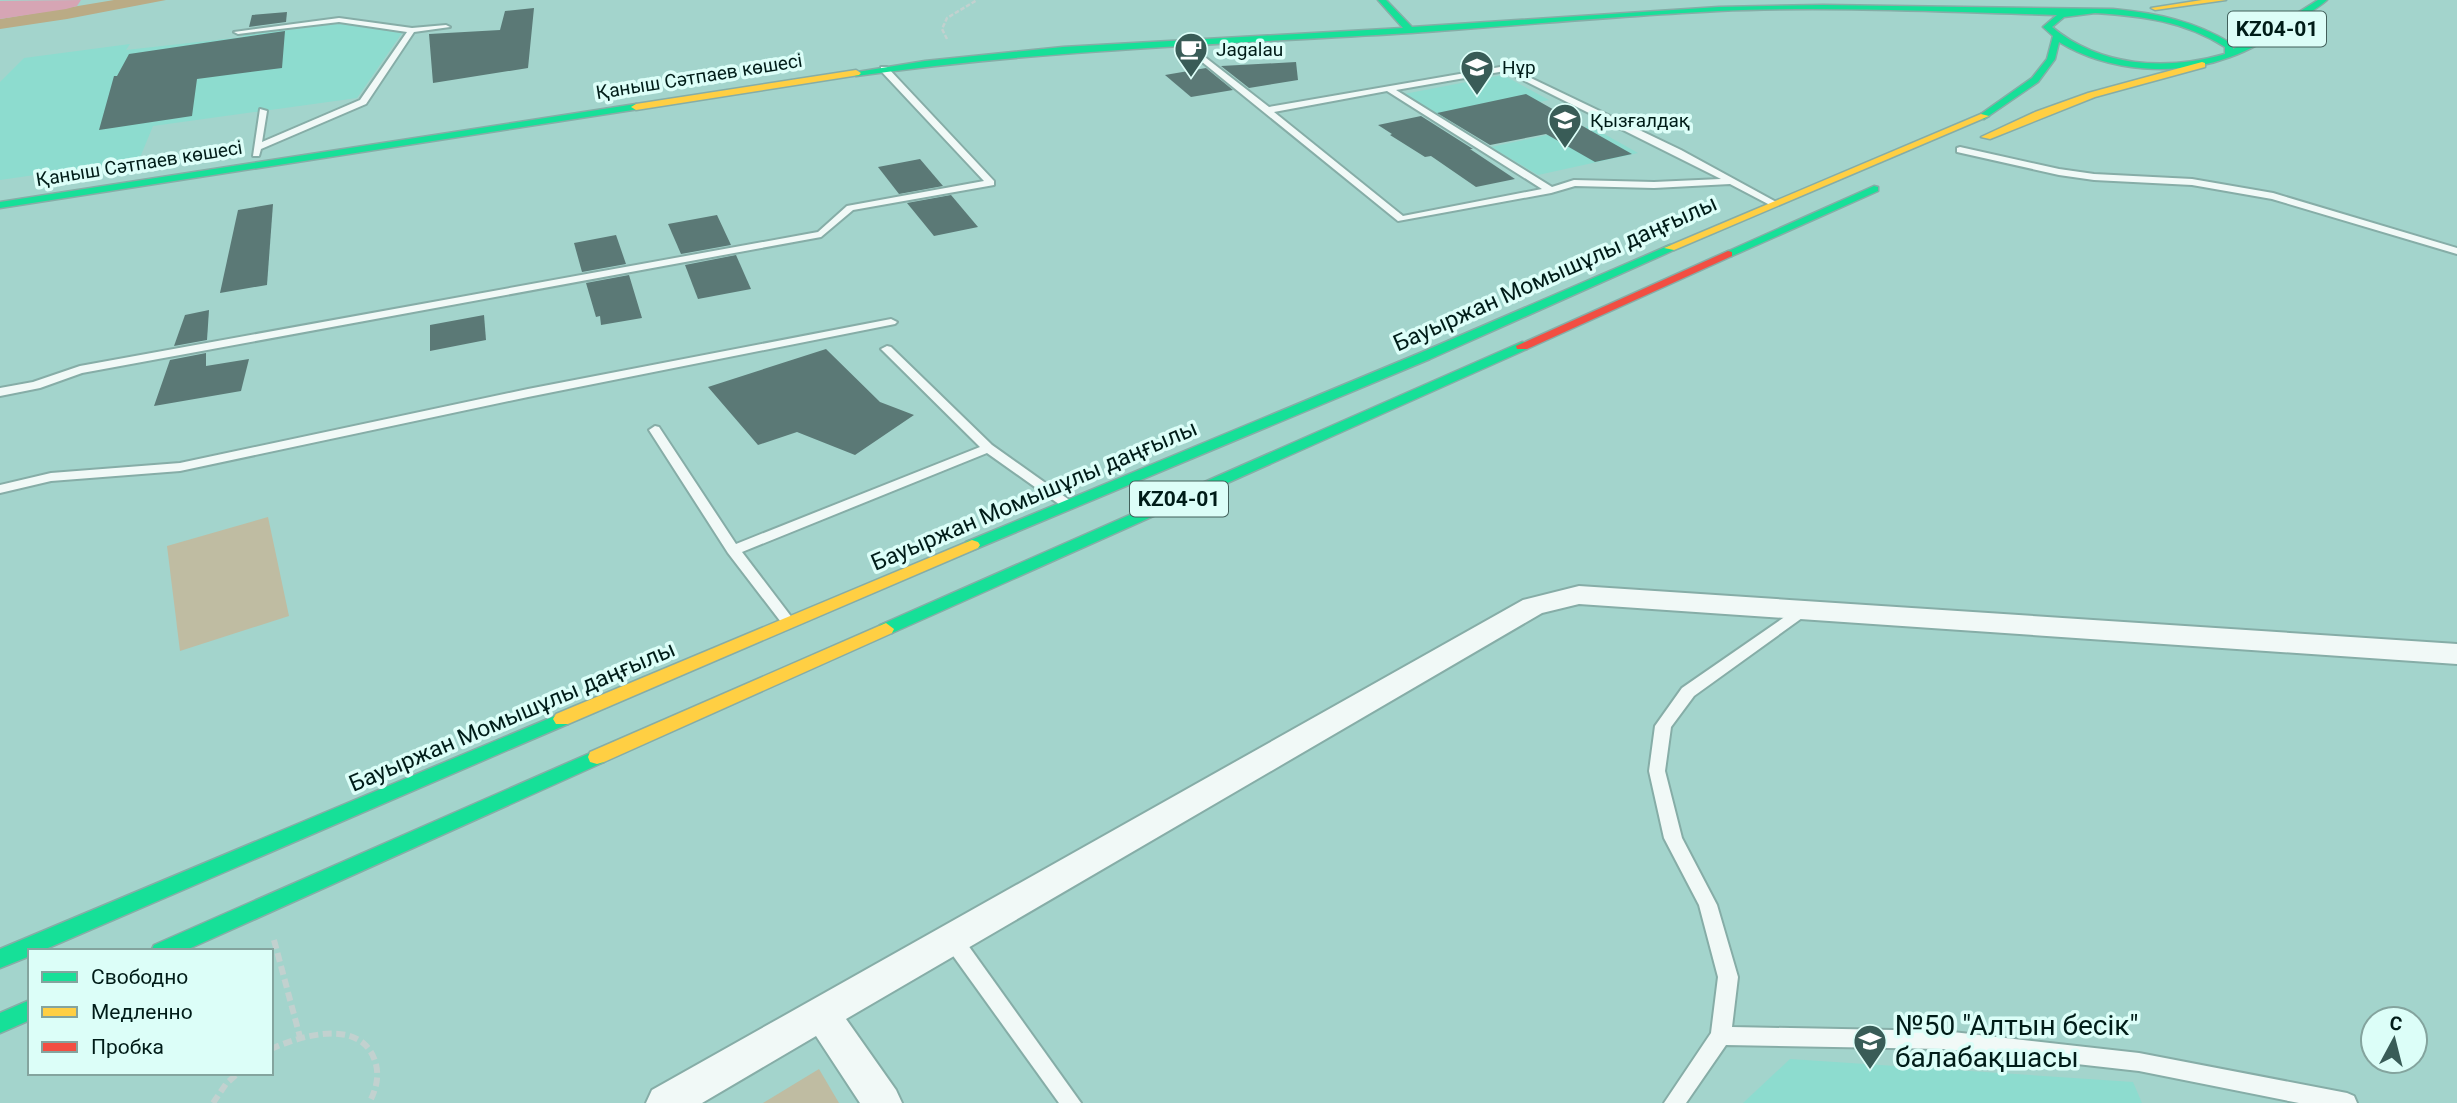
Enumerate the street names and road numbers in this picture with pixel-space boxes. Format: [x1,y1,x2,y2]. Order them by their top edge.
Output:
road number: KZ04-01 [2228,12,2326,46]
street label: Қаныш Сәтпаев көшесі [594,49,804,104]
street label: Қаныш Сәтпаев көшесі [34,136,244,191]
street label: Бауыржан Момышұлы даңғылы [1389,190,1721,357]
street label: Бауыржан Момышұлы даңғылы [867,414,1201,577]
road number: KZ04-01 [1130,482,1228,516]
street label: Бауыржан Момышұлы даңғылы [345,635,679,798]

